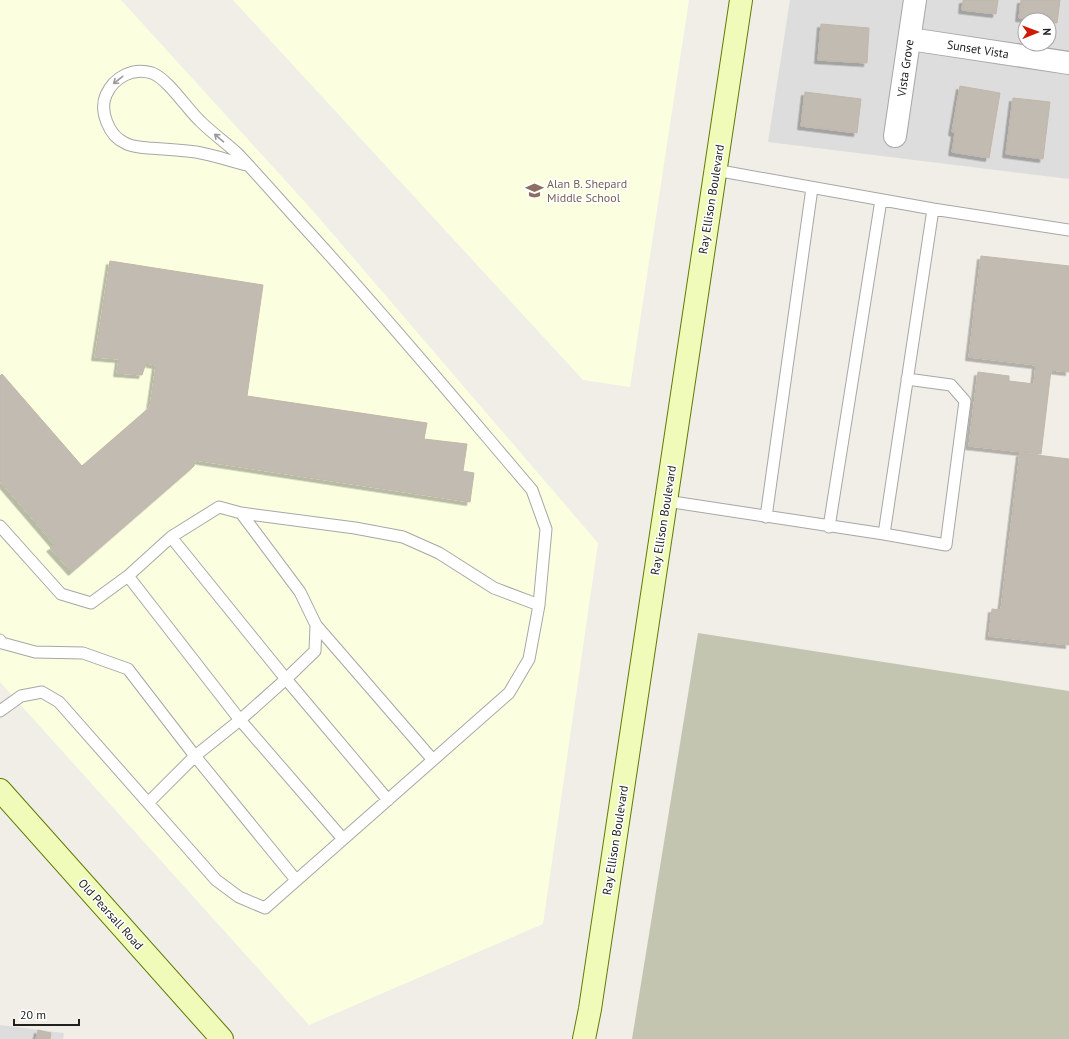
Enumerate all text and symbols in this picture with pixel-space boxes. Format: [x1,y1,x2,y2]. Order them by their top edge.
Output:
north arrow [1017,12,1057,52]
text: N [1040,28,1054,36]
street label: Sunset Vista [946,37,1010,61]
street label: Vista Grove [893,38,916,99]
one-way arrow [113,75,124,84]
one-way arrow [214,133,224,143]
street label: Ray Ellison Boulevard [695,143,727,255]
place label: Alan B. Shepard Middle School [547,176,627,205]
school or university icon: Alan B. Shepard Middle School [524,180,544,200]
street label: Ray Ellison Boulevard [647,464,679,576]
street label: Ray Ellison Boulevard [599,784,631,896]
street label: Old Pearsall Road [75,875,147,953]
scale bar [14,1001,79,1027]
text: 20 m [20,1007,46,1022]

